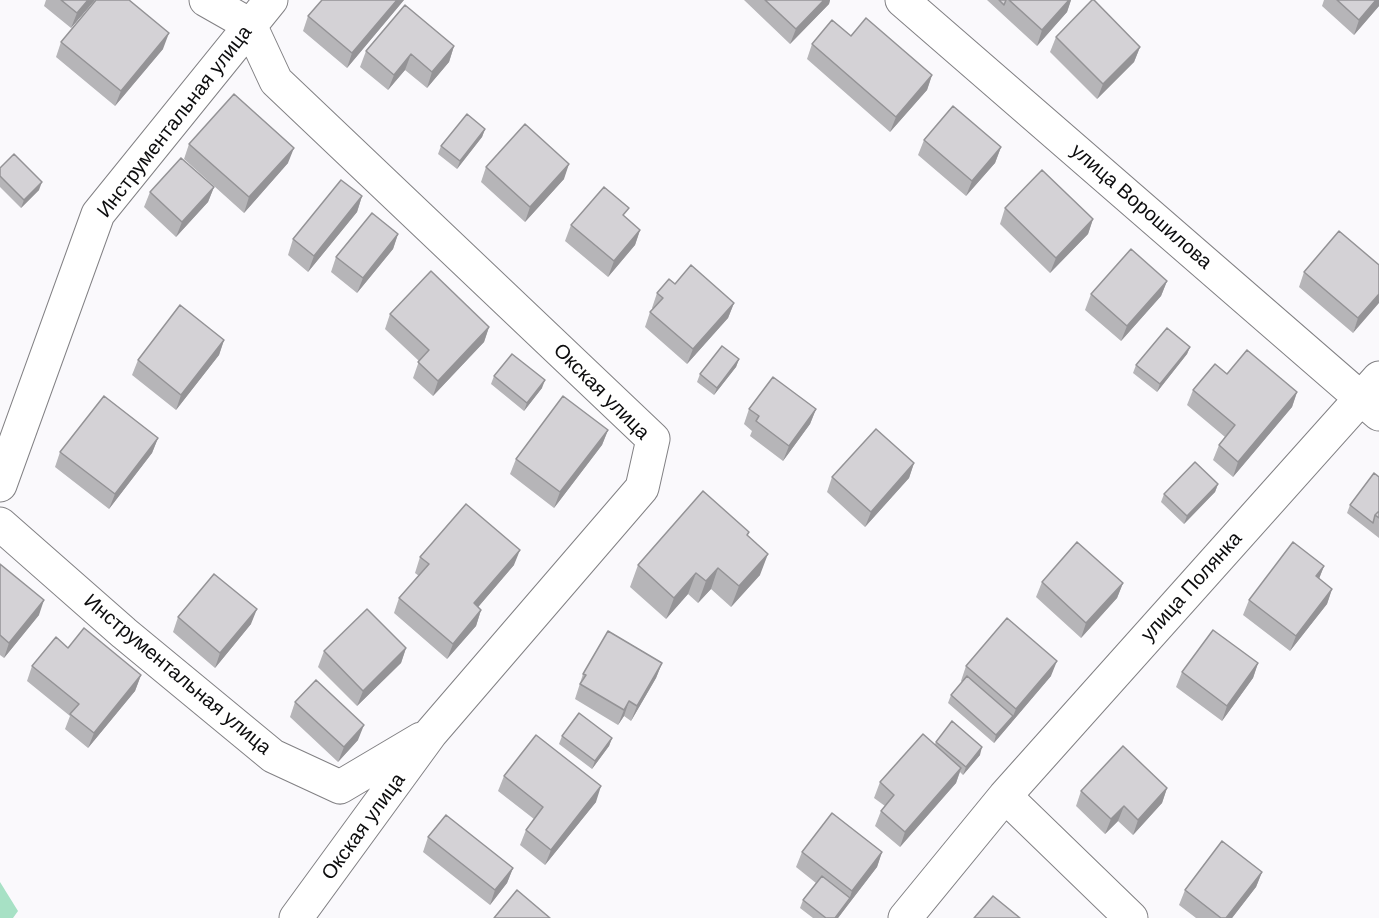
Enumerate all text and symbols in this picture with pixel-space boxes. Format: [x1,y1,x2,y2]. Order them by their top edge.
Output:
street label: Инструментальная улица [93,21,257,223]
street label: улица Ворошилова [1066,139,1216,275]
street label: Окская улица [548,339,654,445]
street label: улица Полянка [1136,527,1248,647]
street label: Инструментальная улица [79,590,275,760]
street label: Окская улица [317,769,411,885]

